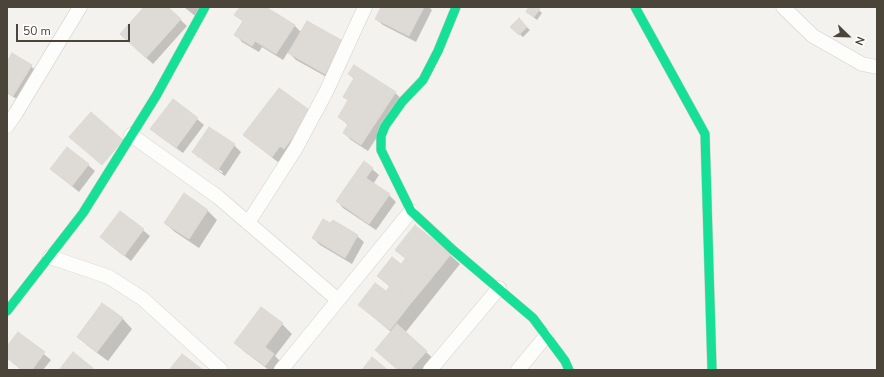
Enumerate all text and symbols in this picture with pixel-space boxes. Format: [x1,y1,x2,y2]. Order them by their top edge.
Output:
scale bar [18,16,132,42]
north arrow [828,16,868,56]
text: 50 m [23,23,51,39]
text: N [851,34,868,48]

